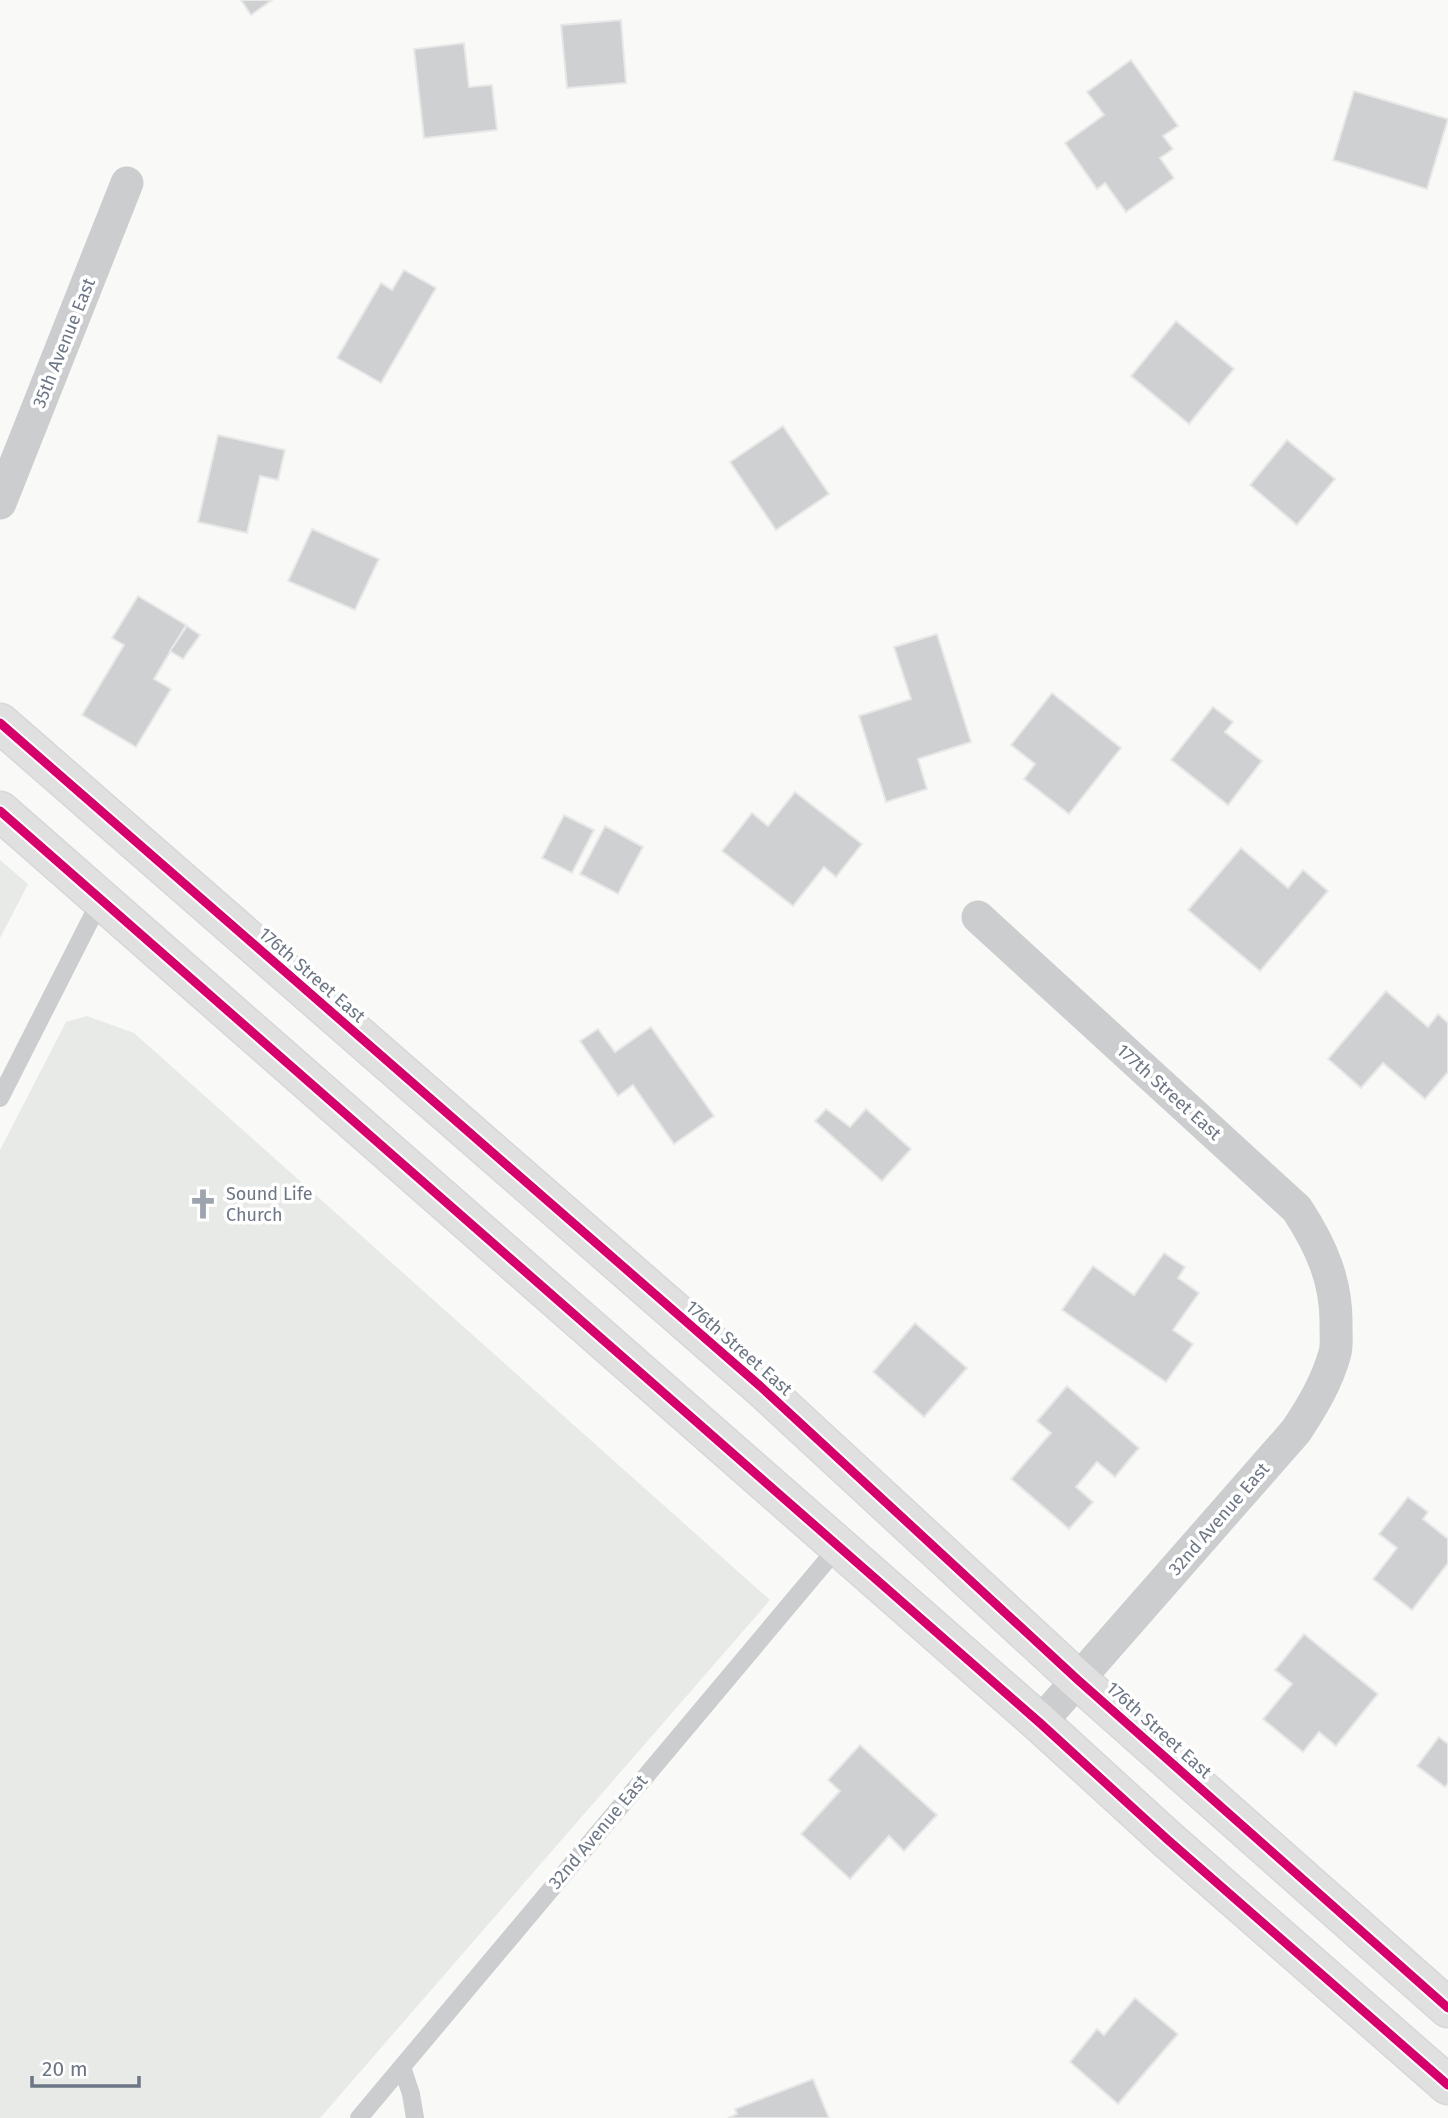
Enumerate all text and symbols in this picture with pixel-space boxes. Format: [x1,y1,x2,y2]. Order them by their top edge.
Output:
street label: 35th Avenue East [28,274,100,411]
street label: 176th Street East [254,923,370,1028]
street label: 177th Street East [1112,1039,1226,1145]
place label: Sound Life Church [226,1183,313,1226]
church icon: Sound Life Church [186,1187,220,1221]
street label: 176th Street East [681,1296,797,1401]
street label: 32nd Avenue East [1164,1458,1274,1580]
street label: 176th Street East [1102,1677,1217,1783]
street label: 32nd Avenue East [544,1770,652,1894]
scale bar [32,2044,138,2088]
text: 20 m [42,2056,88,2082]

